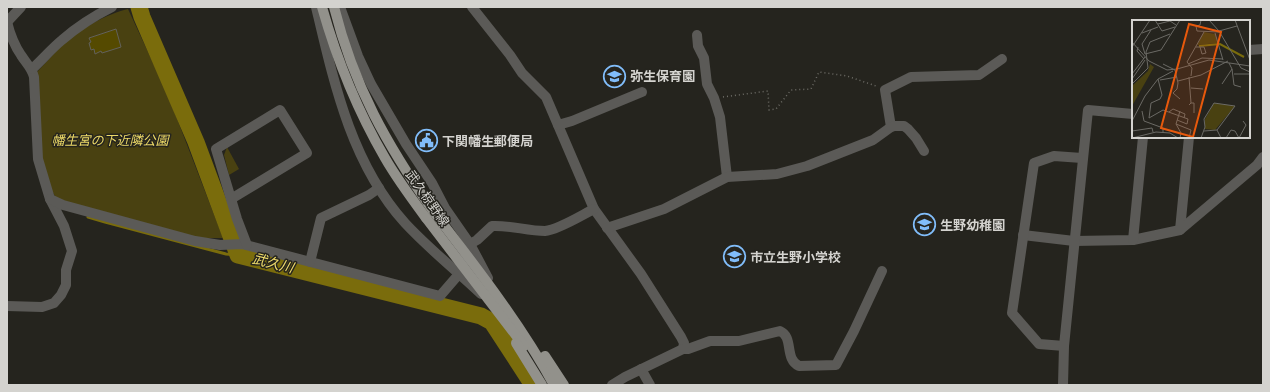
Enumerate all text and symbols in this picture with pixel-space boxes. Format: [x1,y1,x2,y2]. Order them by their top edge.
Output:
inset map [1132,20,1250,138]
school or university icon: 弥生保育園 [602,63,628,89]
place label: 弥生保育園 [630,66,695,85]
public building icon: 下関幡生郵便局 [413,128,439,154]
park label: 幡生宮の下近隣公園 [51,130,170,149]
place label: 下関幡生郵便局 [442,131,533,150]
street label: 武久椋野線 [402,166,455,230]
school or university icon: 生野幼稚園 [912,212,938,238]
place label: 生野幼稚園 [940,215,1005,234]
school or university icon: 市立生野小学校 [722,244,748,270]
water label: 武久川 [250,247,298,277]
place label: 市立生野小学校 [750,247,841,266]

